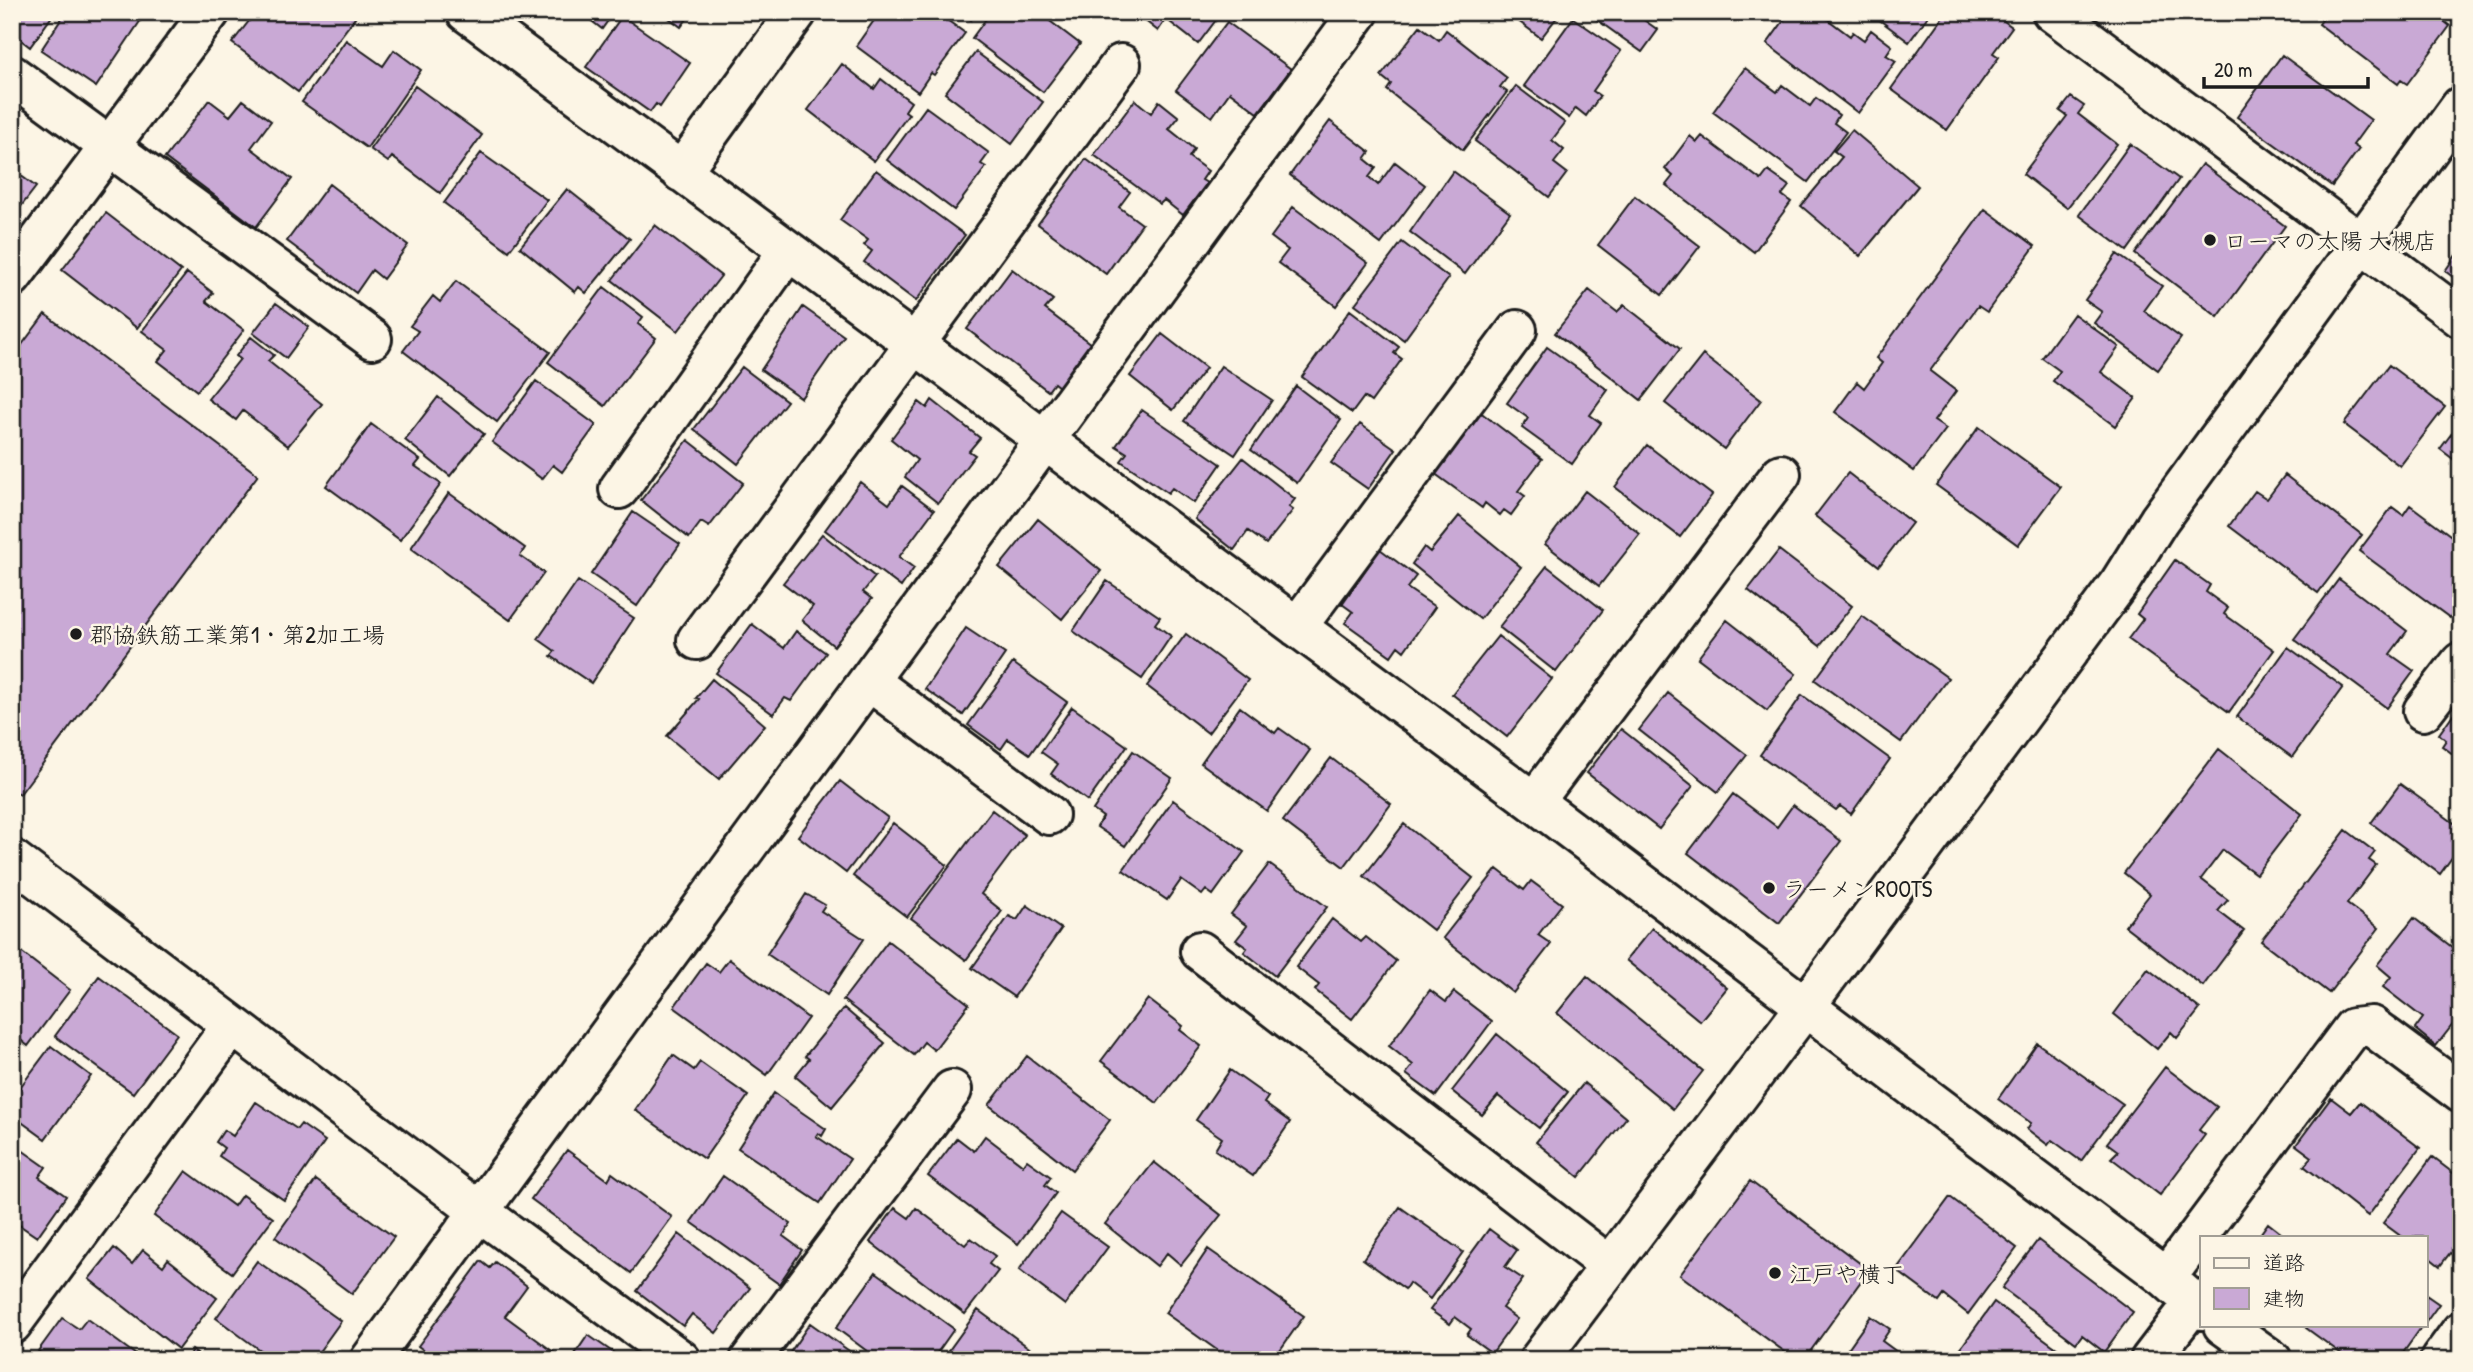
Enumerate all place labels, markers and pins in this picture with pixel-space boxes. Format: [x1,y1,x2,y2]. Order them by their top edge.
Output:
place label: ローマの太陽 大槻店 [2224,225,2437,256]
marker: ローマの太陽 大槻店 [2202,232,2218,248]
place label: 郡協鉄筋工業第1・第2加工場 [90,619,385,650]
marker: 郡協鉄筋工業第1・第2加工場 [68,626,84,642]
place label: ラーメンROOTS [1783,873,1933,904]
marker: ラーメンROOTS [1761,880,1777,896]
place label: 江戸や横丁 [1789,1258,1904,1289]
marker: 江戸や横丁 [1767,1265,1783,1281]

